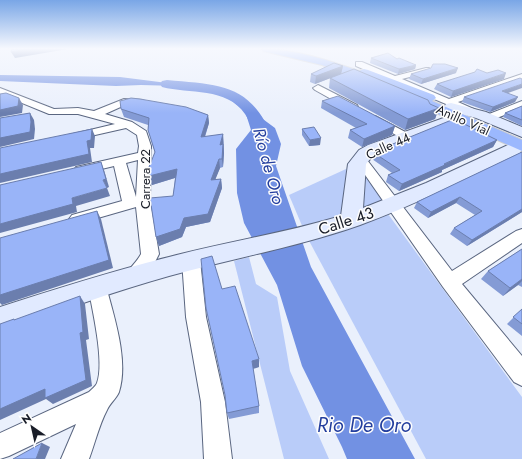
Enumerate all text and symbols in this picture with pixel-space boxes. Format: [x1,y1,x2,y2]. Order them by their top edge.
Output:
street label: Anillo Víal [433,100,493,140]
water label: Río de Oro [247,125,291,207]
street label: Calle 44 [363,128,414,164]
street label: Carrera 22 [136,149,155,209]
street label: Calle 43 [315,201,377,241]
north arrow [12,407,52,447]
text: N [18,410,35,428]
water label: Rio De Oro [317,411,411,440]

